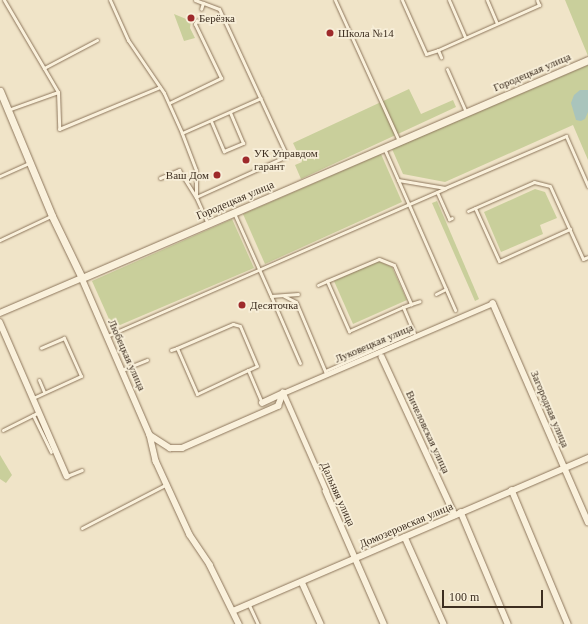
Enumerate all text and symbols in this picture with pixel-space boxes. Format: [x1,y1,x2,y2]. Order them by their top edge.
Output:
place label: Берёзка [199,11,235,25]
marker: Берёзка [186,13,196,23]
place label: Школа №14 [338,26,394,40]
marker: Школа №14 [325,28,335,38]
street label: Городецкая улица [491,50,573,94]
place label: УК Управдом гарант [254,147,318,173]
marker: УК Управдом гарант [241,155,251,165]
place label: Ваш Дом [166,168,209,182]
marker: Ваш Дом [212,170,222,180]
street label: Городецкая улица [194,178,276,222]
place label: Десяточка [250,298,298,312]
marker: Десяточка [237,300,247,310]
street label: Любецкая улица [105,317,149,393]
street label: Луковецкая улица [333,321,415,365]
street label: Загородная улица [528,369,572,449]
street label: Вичеловская улица [403,389,453,475]
street label: Дальняя улица [318,460,358,528]
street label: Домозеровская улица [357,499,455,551]
scale bar [444,582,545,608]
text: 100 m [449,590,479,604]

